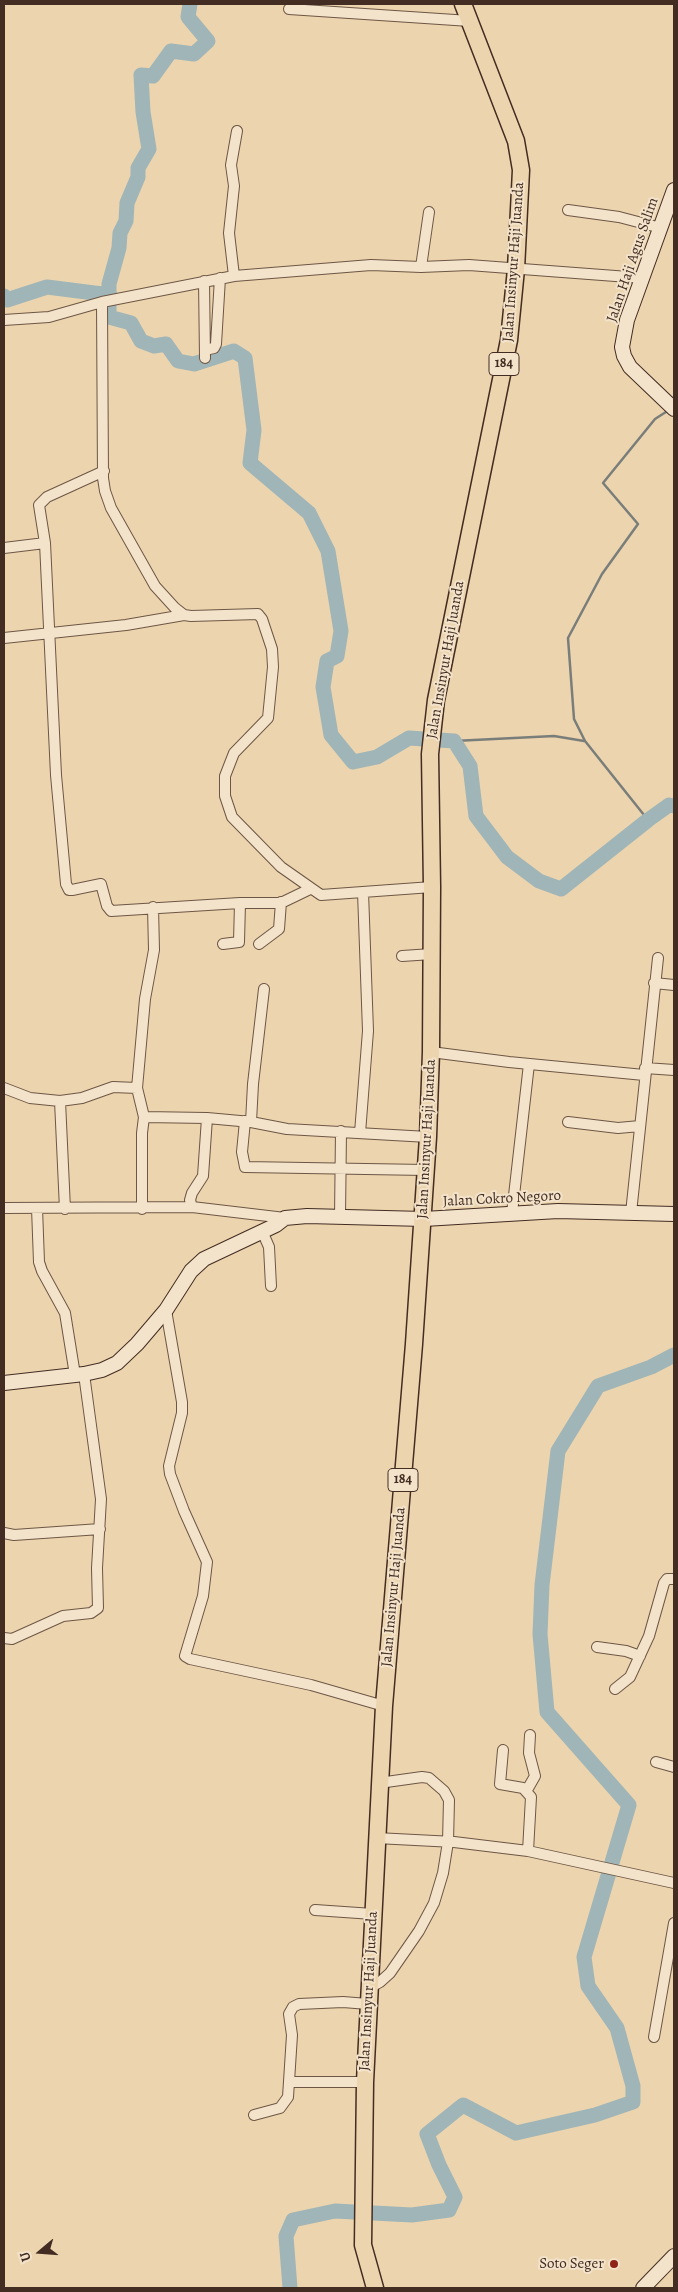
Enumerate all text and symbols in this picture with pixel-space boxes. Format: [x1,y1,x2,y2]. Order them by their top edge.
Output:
street label: Jalan Insinyur Haji Juanda [499,181,529,343]
street label: Jalan Haji Agus Salim [603,195,663,325]
road number: 184 [489,352,519,376]
street label: Jalan Insinyur Haji Juanda [423,580,469,740]
street label: Jalan Insinyur Haji Juanda [414,1059,440,1219]
street label: Jalan Cokro Negoro [442,1187,562,1211]
road number: 184 [388,1468,418,1492]
street label: Jalan Insinyur Haji Juanda [378,1506,410,1668]
street label: Jalan Insinyur Haji Juanda [356,1911,382,2071]
north arrow [15,2227,65,2277]
text: U [15,2249,36,2264]
place label: Soto Seger [539,2255,604,2273]
marker: Soto Seger [608,2258,620,2270]

